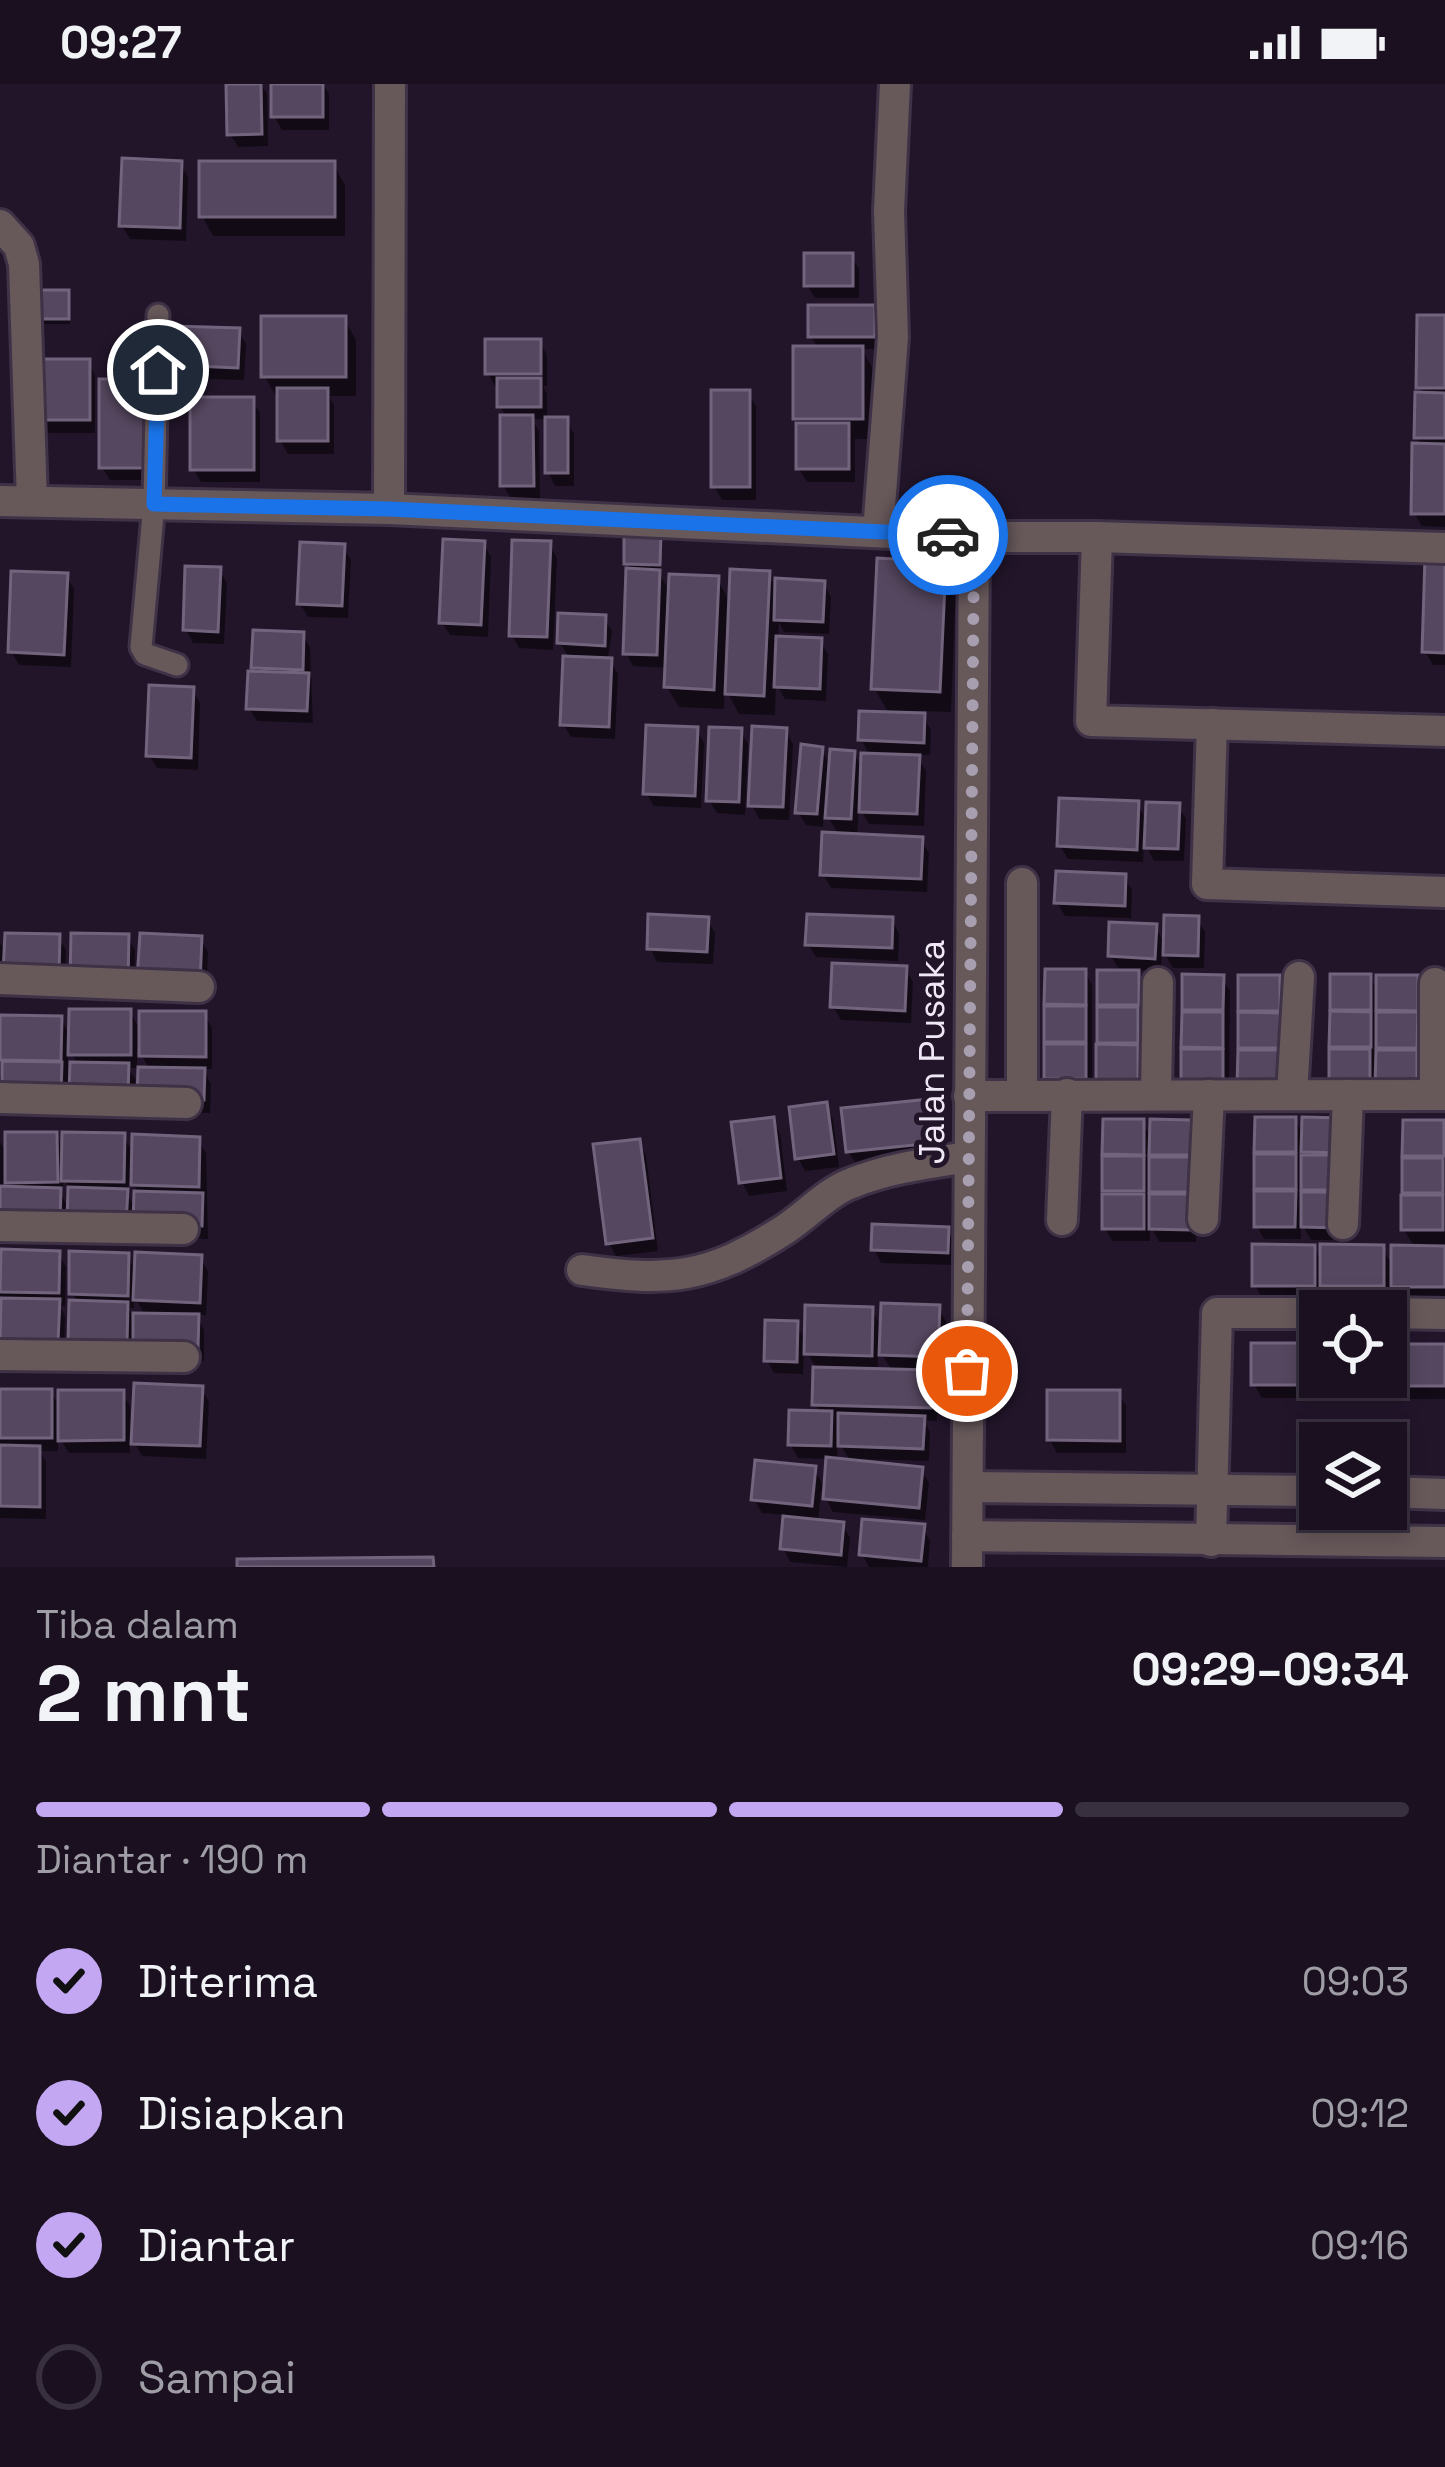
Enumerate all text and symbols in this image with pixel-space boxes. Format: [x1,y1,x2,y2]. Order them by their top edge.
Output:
text: 09:27 [60,14,182,71]
pin [107,319,209,421]
icon: home [125,337,191,403]
courier [888,475,1008,595]
icon: car [915,502,981,568]
street label: Jalan Pusaka [909,940,955,1164]
map controls [1299,1290,1407,1530]
button: locate [1299,1290,1407,1398]
pin [916,1320,1018,1422]
icon: bag [934,1338,1000,1404]
button: layers [1299,1422,1407,1530]
text: Tiba dalam [36,1600,239,1649]
text: 09:29–09:34 [1132,1641,1409,1698]
text: 2 mnt [36,1644,251,1744]
text: Diantar · 190 m [36,1835,308,1884]
icon: check [36,1948,102,2014]
text: Diterima [138,1953,318,2010]
text: 09:03 [1302,1957,1409,2006]
icon: check [36,2080,102,2146]
text: Disiapkan [138,2085,346,2142]
text: 09:12 [1310,2089,1409,2138]
icon: check [36,2212,102,2278]
text: Diantar [138,2217,295,2274]
text: 09:16 [1310,2221,1409,2270]
text: Sampai [138,2349,296,2406]

